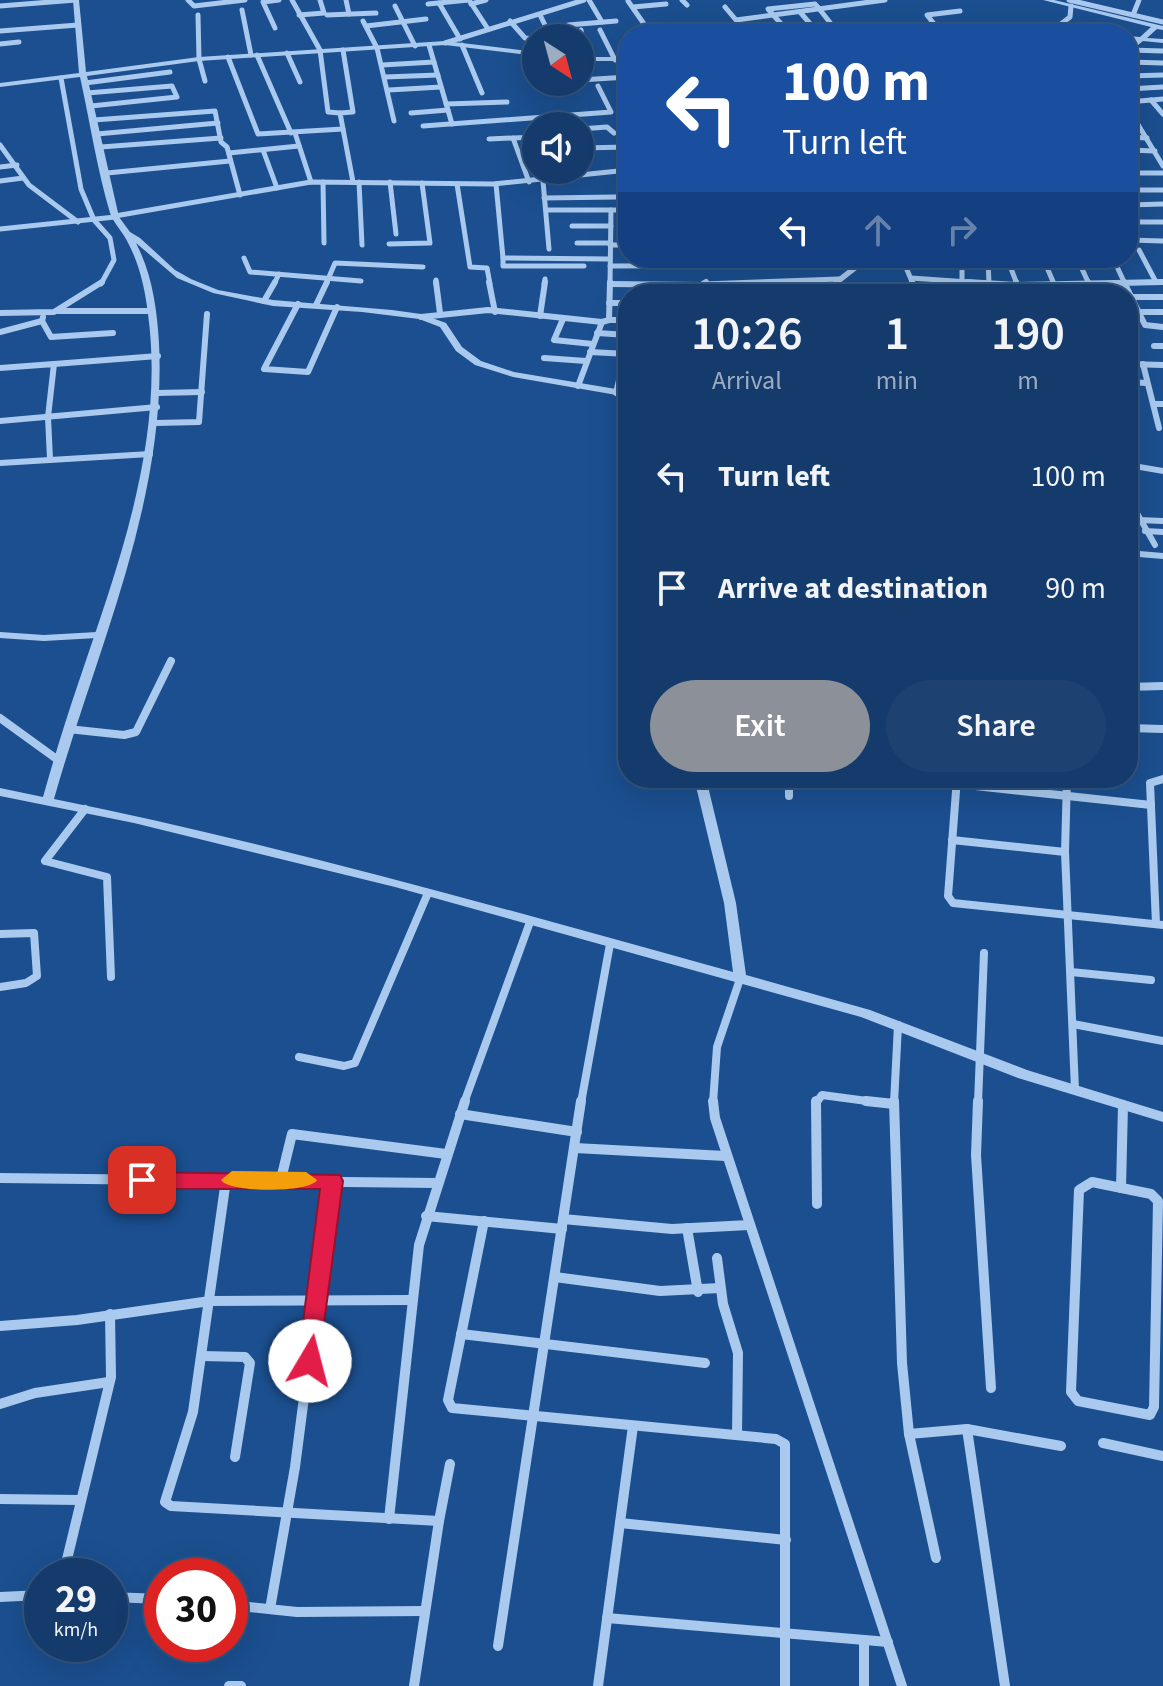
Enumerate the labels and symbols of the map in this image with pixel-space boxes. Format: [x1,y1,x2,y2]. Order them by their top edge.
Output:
north arrow [522,24,594,96]
pin [108,1146,176,1214]
position arrow [268,1319,352,1403]
speed limit sign: 30 [144,1558,248,1662]

